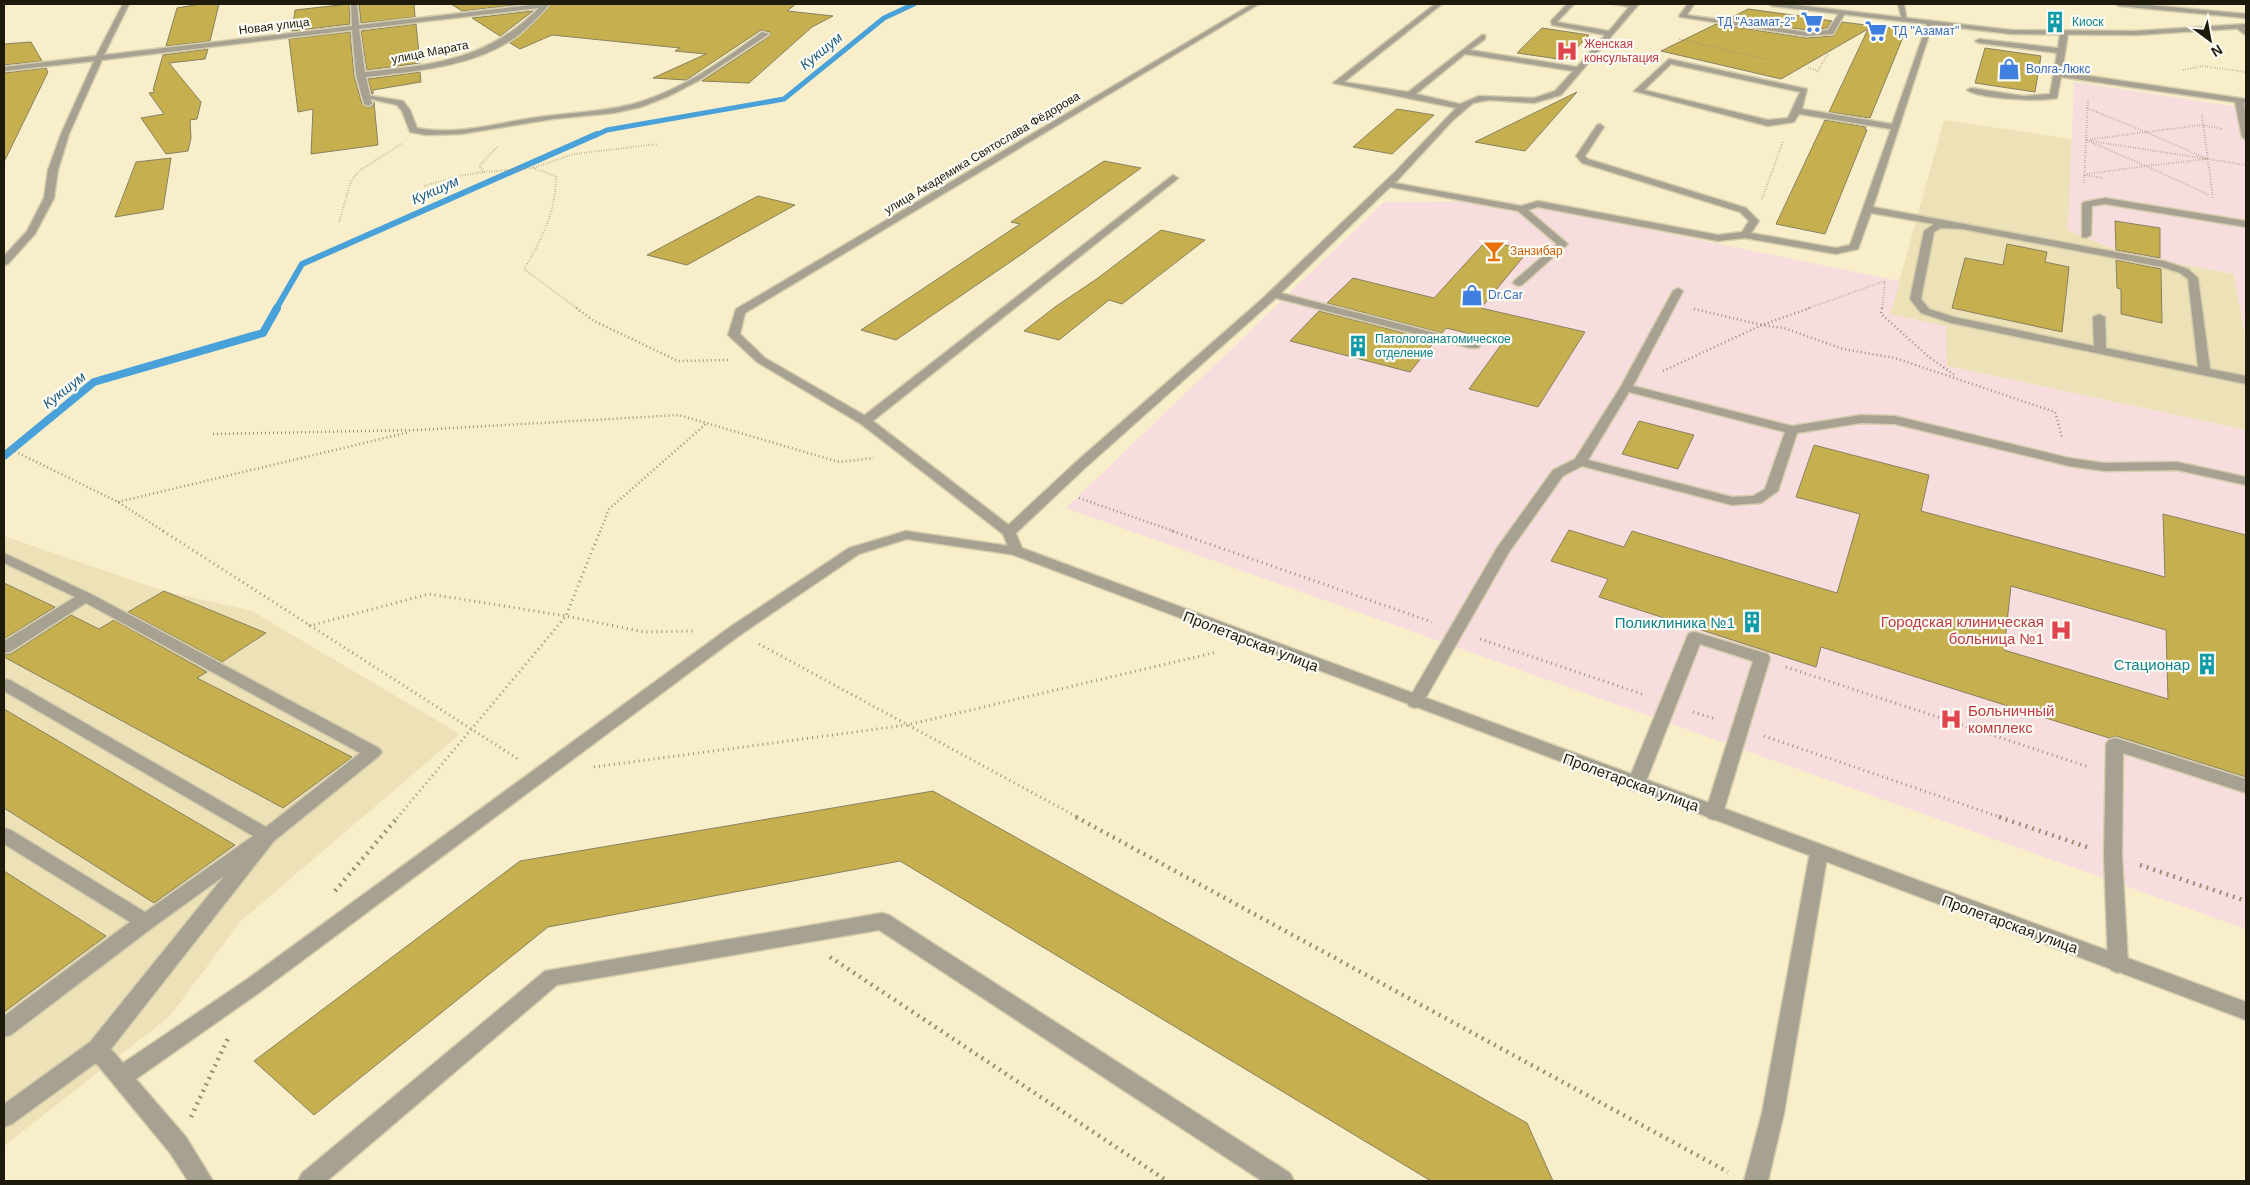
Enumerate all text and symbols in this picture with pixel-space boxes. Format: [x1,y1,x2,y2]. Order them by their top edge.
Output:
supermarket icon: ТД "Азамат-2" [1799,9,1825,35]
building icon: Киоск [2042,9,2068,35]
street label: Новая улица [238,15,310,37]
place label: ТД "Азамат-2" [1717,15,1795,29]
place label: Киоск [2072,15,2104,29]
north arrow [2185,15,2235,65]
supermarket icon: ТД "Азамат" [1863,18,1889,44]
place label: ТД "Азамат" [1892,24,1959,38]
water label: Кукшум [797,29,846,73]
place label: Женская консультация [1584,37,1659,65]
street label: улица Марата [390,38,470,66]
hospital icon: Женская консультация [1554,38,1580,64]
text: N [2208,42,2225,60]
shop icon: Волга-Люкс [1996,56,2022,82]
place label: Волга-Люкс [2026,62,2090,76]
street label: улица Академика Святослава Фёдорова [882,89,1083,217]
water label: Кукшум [409,172,461,207]
bar icon: Занзибар [1481,238,1507,264]
place label: Занзибар [1510,244,1563,258]
shop icon: Dr.Car [1459,282,1485,308]
place label: Dr.Car [1488,288,1523,302]
place label: Патологоанатомическое отделение [1375,332,1511,360]
building icon: Патологоанатомическое отделение [1345,333,1371,359]
water label: Кукшум [39,368,89,412]
street label: Пролетарская улица [1181,607,1322,675]
building icon: Поликлиника №1 [1739,609,1765,635]
place label: Городская клиническая больница №1 [1881,613,2044,647]
place label: Поликлиника №1 [1615,614,1735,631]
hospital icon: Городская клиническая больница №1 [2048,617,2074,643]
building icon: Стационар [2194,651,2220,677]
place label: Стационар [2114,656,2190,673]
place label: Больничный комплекс [1968,702,2054,736]
hospital icon: Больничный комплекс [1938,706,1964,732]
street label: Пролетарская улица [1561,749,1702,815]
street label: Пролетарская улица [1940,891,2081,957]

